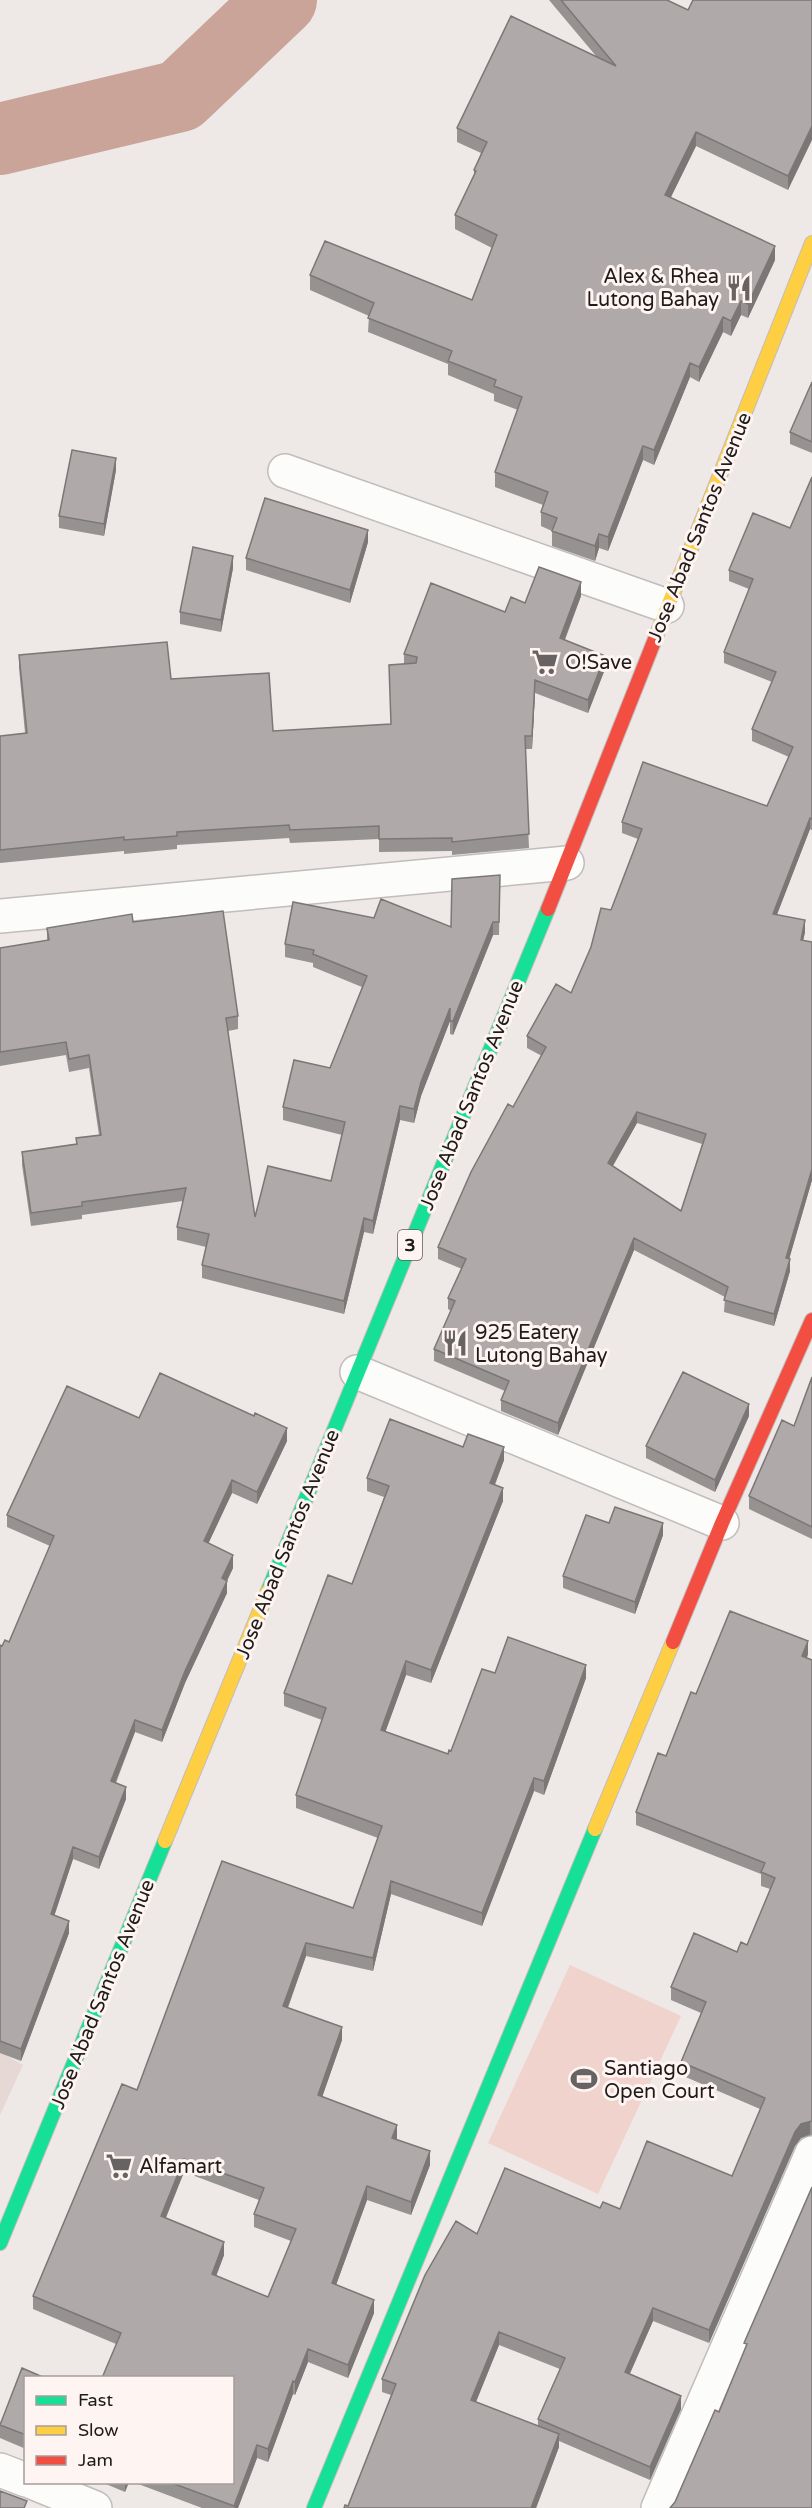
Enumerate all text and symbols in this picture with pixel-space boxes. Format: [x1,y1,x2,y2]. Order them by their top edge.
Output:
place label: Alex & Rhea Lutong Bahay [587,265,719,312]
restaurant icon: Alex & Rhea Lutong Bahay [724,273,754,303]
street label: Jose Abad Santos Avenue [643,409,757,646]
supermarket icon: O!Save [530,647,560,677]
place label: O!Save [565,651,632,675]
street label: Jose Abad Santos Avenue [415,977,529,1214]
road number: 3 [398,1230,422,1260]
place label: 925 Eatery Lutong Bahay [475,1321,608,1368]
restaurant icon: 925 Eatery Lutong Bahay [440,1328,470,1358]
street label: Jose Abad Santos Avenue [231,1426,345,1663]
street label: Jose Abad Santos Avenue [46,1876,160,2113]
place label: Santiago Open Court [604,2057,715,2104]
sports icon: Santiago Open Court [569,2064,599,2094]
supermarket icon: Alfamart [104,2151,134,2181]
place label: Alfamart [139,2155,223,2179]
legend [24,2376,234,2484]
text: Fast [78,2389,113,2411]
text: Slow [78,2419,119,2441]
text: Jam [78,2449,113,2471]

